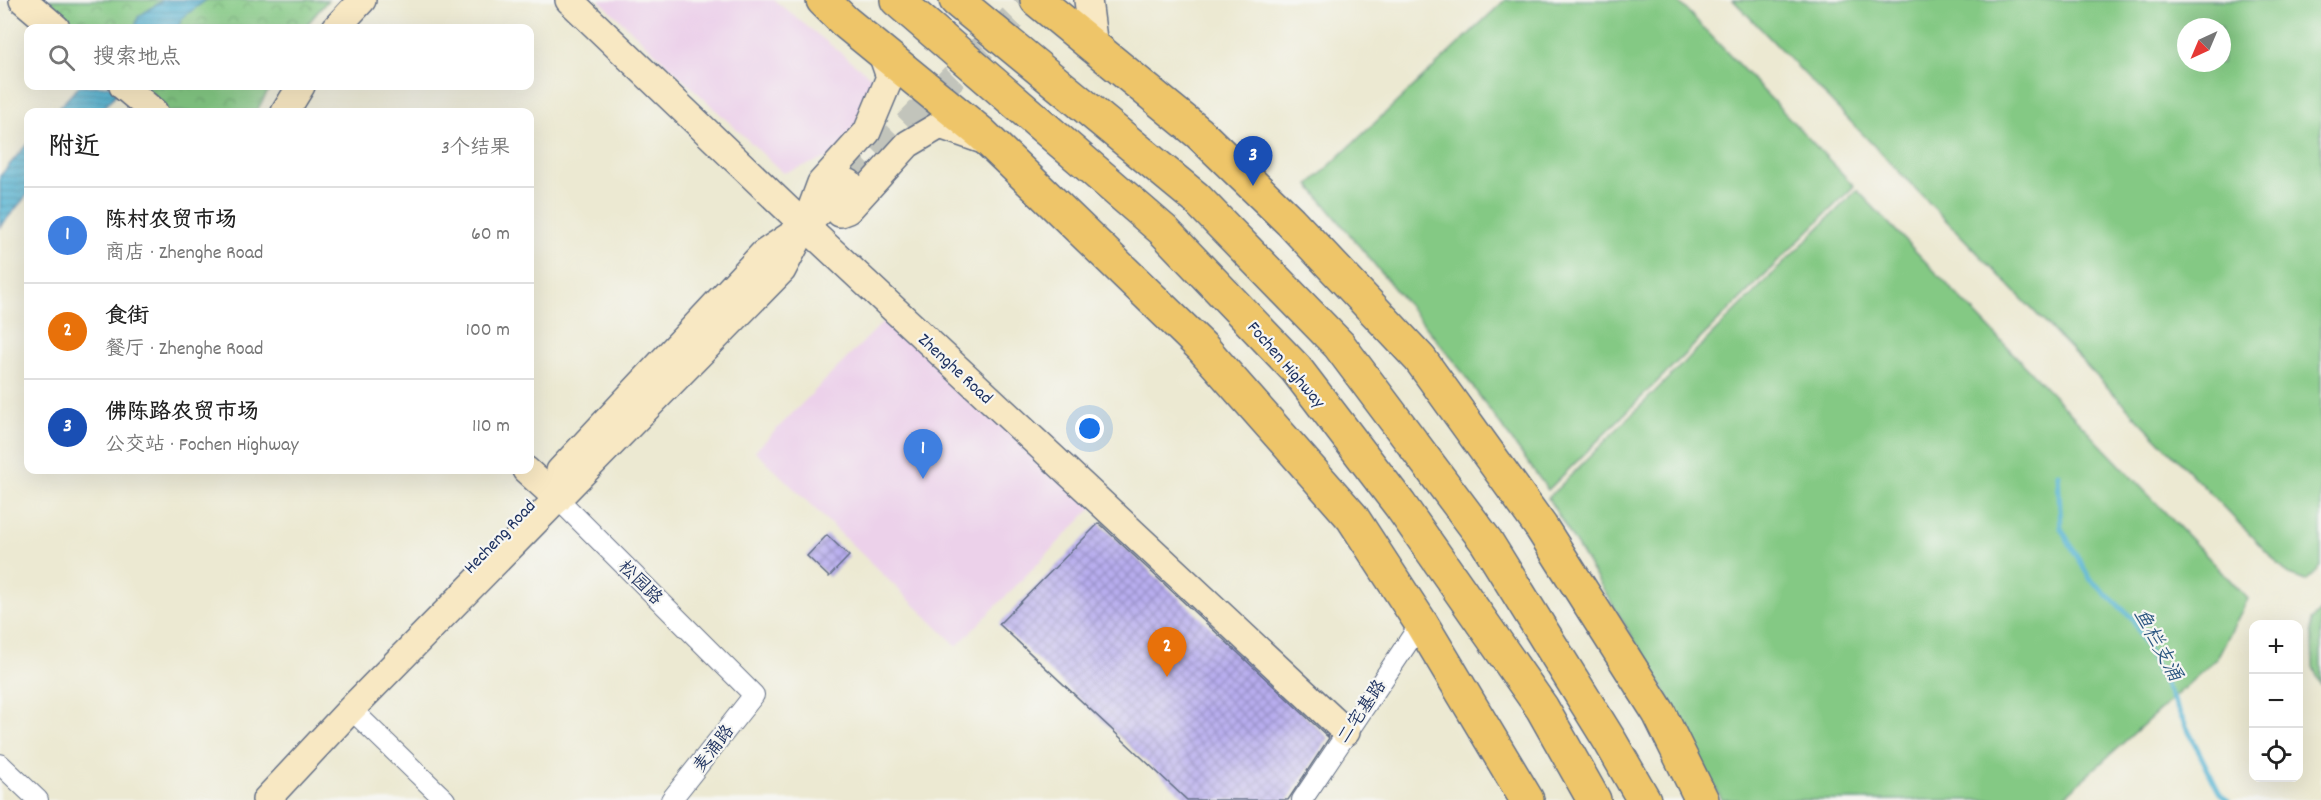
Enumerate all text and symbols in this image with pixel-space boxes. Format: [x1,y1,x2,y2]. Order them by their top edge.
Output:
north arrow [2177,18,2231,72]
search box [24,24,534,90]
icon: search [45,41,78,74]
text: 搜索地点 [93,43,181,74]
text: 附近 [48,130,100,167]
text: 3个结果 [441,135,510,163]
pin: 3 [1234,136,1272,186]
text: 陈村农贸市场 [105,206,237,237]
text: 1 [65,221,70,249]
text: 60 m [471,221,510,249]
text: 商店 · Zhenghe Road [105,240,263,268]
text: 食街 [105,302,149,333]
text: 2 [63,317,72,345]
text: 100 m [466,317,510,345]
street label: Fochen Highway [1240,317,1330,415]
street label: Zhenghe Road [911,329,997,411]
text: 餐厅 · Zhenghe Road [105,336,263,364]
text: 佛陈路农贸市场 [105,398,259,429]
text: 3 [63,413,72,441]
text: 110 m [472,413,510,441]
your location [1075,414,1104,443]
pin: 1 [904,430,942,479]
text: 公交站 · Fochen Highway [105,432,299,460]
street label: Hecheng Road [459,495,543,580]
street label: 松园路 [611,556,667,612]
water label: 鱼栏支涌 [2125,604,2188,688]
map controls [2249,620,2303,782]
button: + [2249,620,2303,674]
pin: 2 [1148,628,1186,677]
button: − [2249,674,2303,728]
street label: 二宅基路 [1333,676,1394,749]
street label: 麦涌路 [688,721,741,779]
button: locate [2249,728,2303,782]

